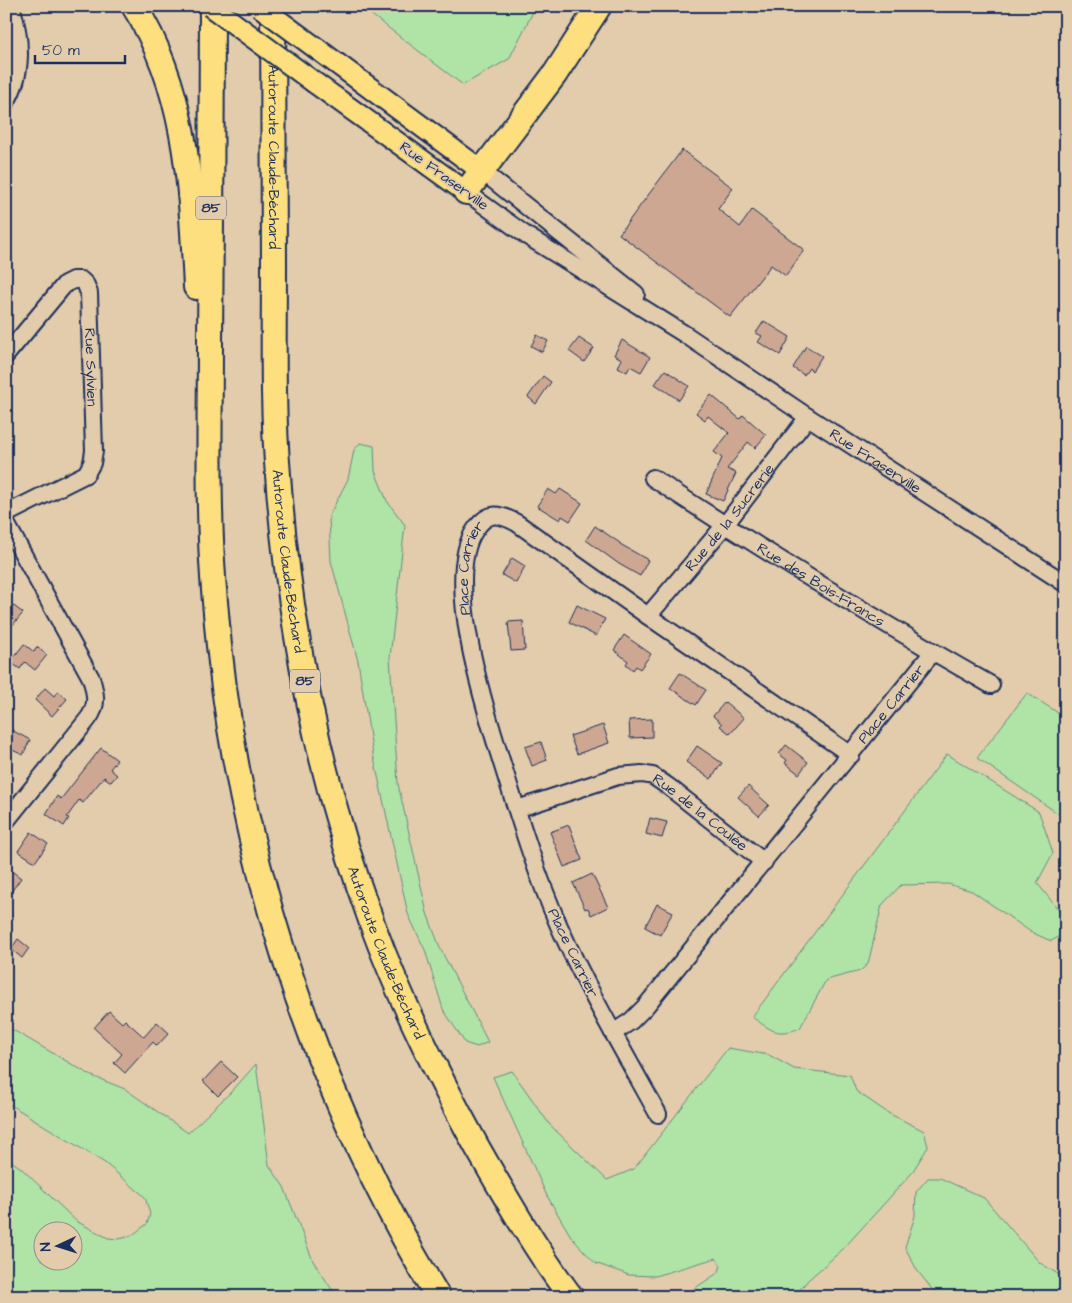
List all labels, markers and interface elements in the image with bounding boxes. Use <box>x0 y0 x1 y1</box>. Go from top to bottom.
scale bar <box>35 32 125 64</box>
text: 50 m <box>42 40 80 61</box>
street label: Autoroute Claude-Béchard <box>263 65 284 249</box>
street label: Rue Fraserville <box>395 136 493 216</box>
road number: 85 <box>196 197 226 220</box>
street label: Rue Sylvien <box>80 328 103 407</box>
street label: Rue Fraserville <box>826 423 926 498</box>
street label: Rue de la Sucrerie <box>680 459 779 576</box>
street label: Autoroute Claude-Béchard <box>267 469 310 655</box>
street label: Place Carrier <box>453 516 489 616</box>
street label: Rue des Bois-Francs <box>753 537 889 632</box>
street label: Place Carrier <box>852 660 930 748</box>
road number: 85 <box>290 669 320 692</box>
street label: Rue de la Coulée <box>648 768 752 856</box>
street label: Autoroute Claude-Béchard <box>343 863 430 1043</box>
street label: Place Carrier <box>542 905 604 1001</box>
north arrow <box>32 1220 82 1270</box>
text: N <box>36 1242 56 1252</box>

